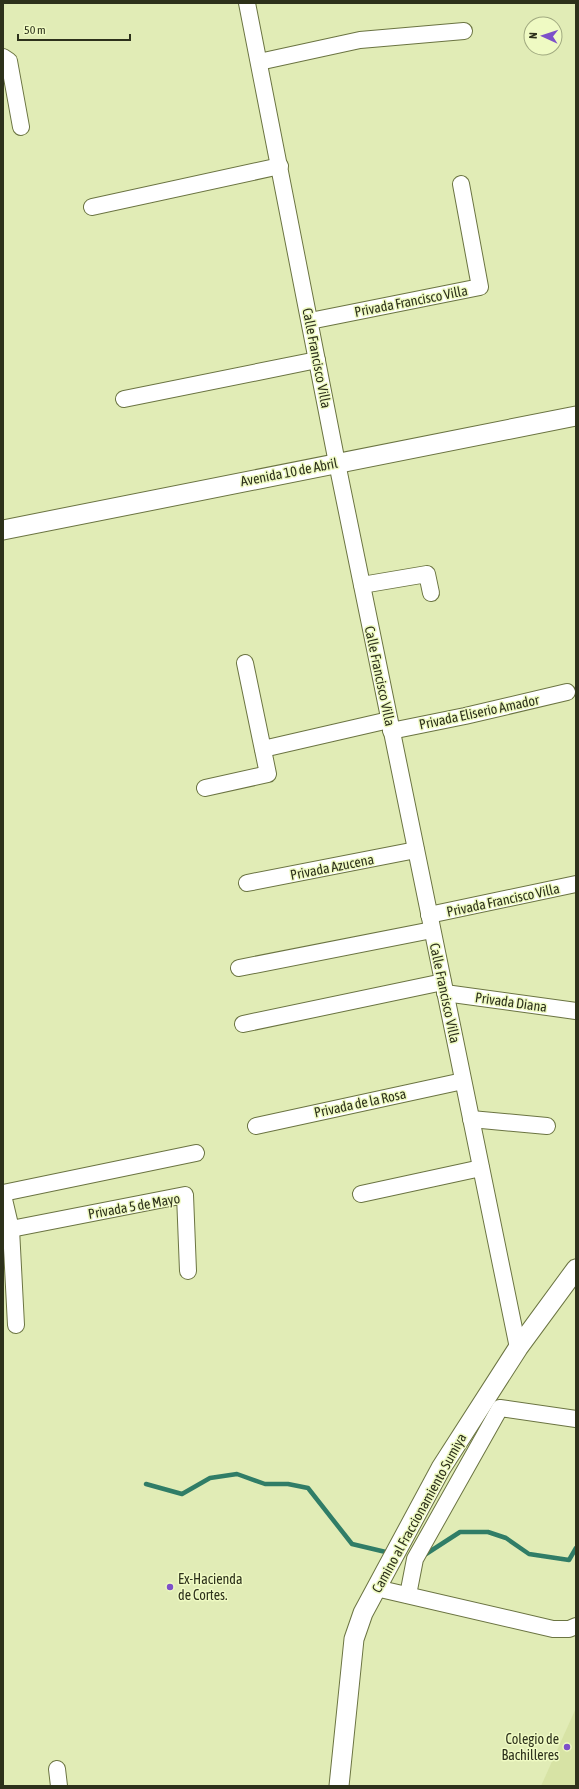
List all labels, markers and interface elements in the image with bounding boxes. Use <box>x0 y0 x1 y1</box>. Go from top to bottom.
scale bar <box>18 16 130 42</box>
north arrow <box>523 16 563 56</box>
text: 50 m <box>24 23 46 37</box>
text: N <box>527 32 539 39</box>
street label: Privada Francisco Villa <box>353 282 469 320</box>
street label: Calle Francisco Villa <box>299 306 335 410</box>
street label: Avenida 10 de Abril <box>239 455 339 489</box>
street label: Calle Francisco Villa <box>362 624 398 728</box>
street label: Privada Eliserio Amador <box>418 691 541 733</box>
street label: Privada Azucena <box>289 851 375 883</box>
street label: Privada Francisco Villa <box>445 880 561 920</box>
street label: Calle Francisco Villa <box>427 941 463 1045</box>
street label: Privada Diana <box>474 989 548 1015</box>
street label: Privada de la Rosa <box>313 1085 407 1121</box>
street label: Privada 5 de Mayo <box>87 1190 181 1222</box>
street label: Camino al Fraccionamiento Sumiya <box>368 1431 470 1595</box>
place label: Ex-Hacienda de Cortes. <box>178 1571 242 1603</box>
marker: Ex-Hacienda de Cortes. <box>165 1582 175 1592</box>
place label: Colegio de Bachilleres <box>502 1731 559 1763</box>
marker: Colegio de Bachilleres <box>562 1742 572 1752</box>

